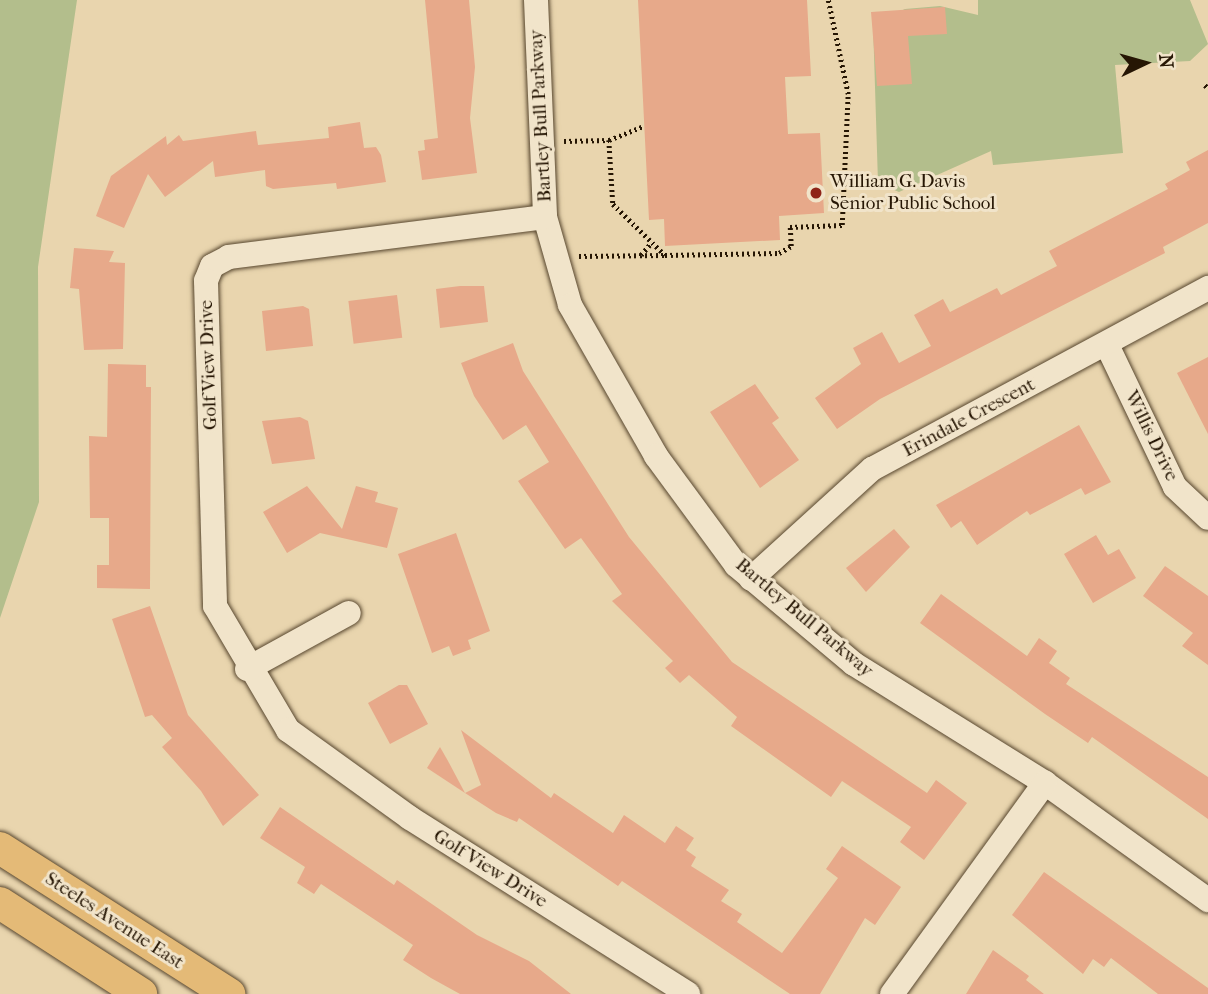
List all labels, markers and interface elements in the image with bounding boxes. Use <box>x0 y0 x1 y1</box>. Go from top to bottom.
north arrow <box>1110 28 1180 98</box>
street label: Bartley Bull Parkway <box>525 29 557 203</box>
text: N <box>1154 53 1178 69</box>
place label: William G. Davis Senior Public School <box>830 171 996 215</box>
marker: William G. Davis Senior Public School <box>808 185 824 201</box>
street label: Golf View Drive <box>195 300 223 430</box>
street label: Erindale Crescent <box>899 374 1039 462</box>
street label: Willis Drive <box>1119 387 1183 485</box>
street label: Bartley Bull Parkway <box>731 554 877 682</box>
street label: Golf View Drive <box>429 825 551 913</box>
street label: Steeles Avenue East <box>40 868 188 974</box>

